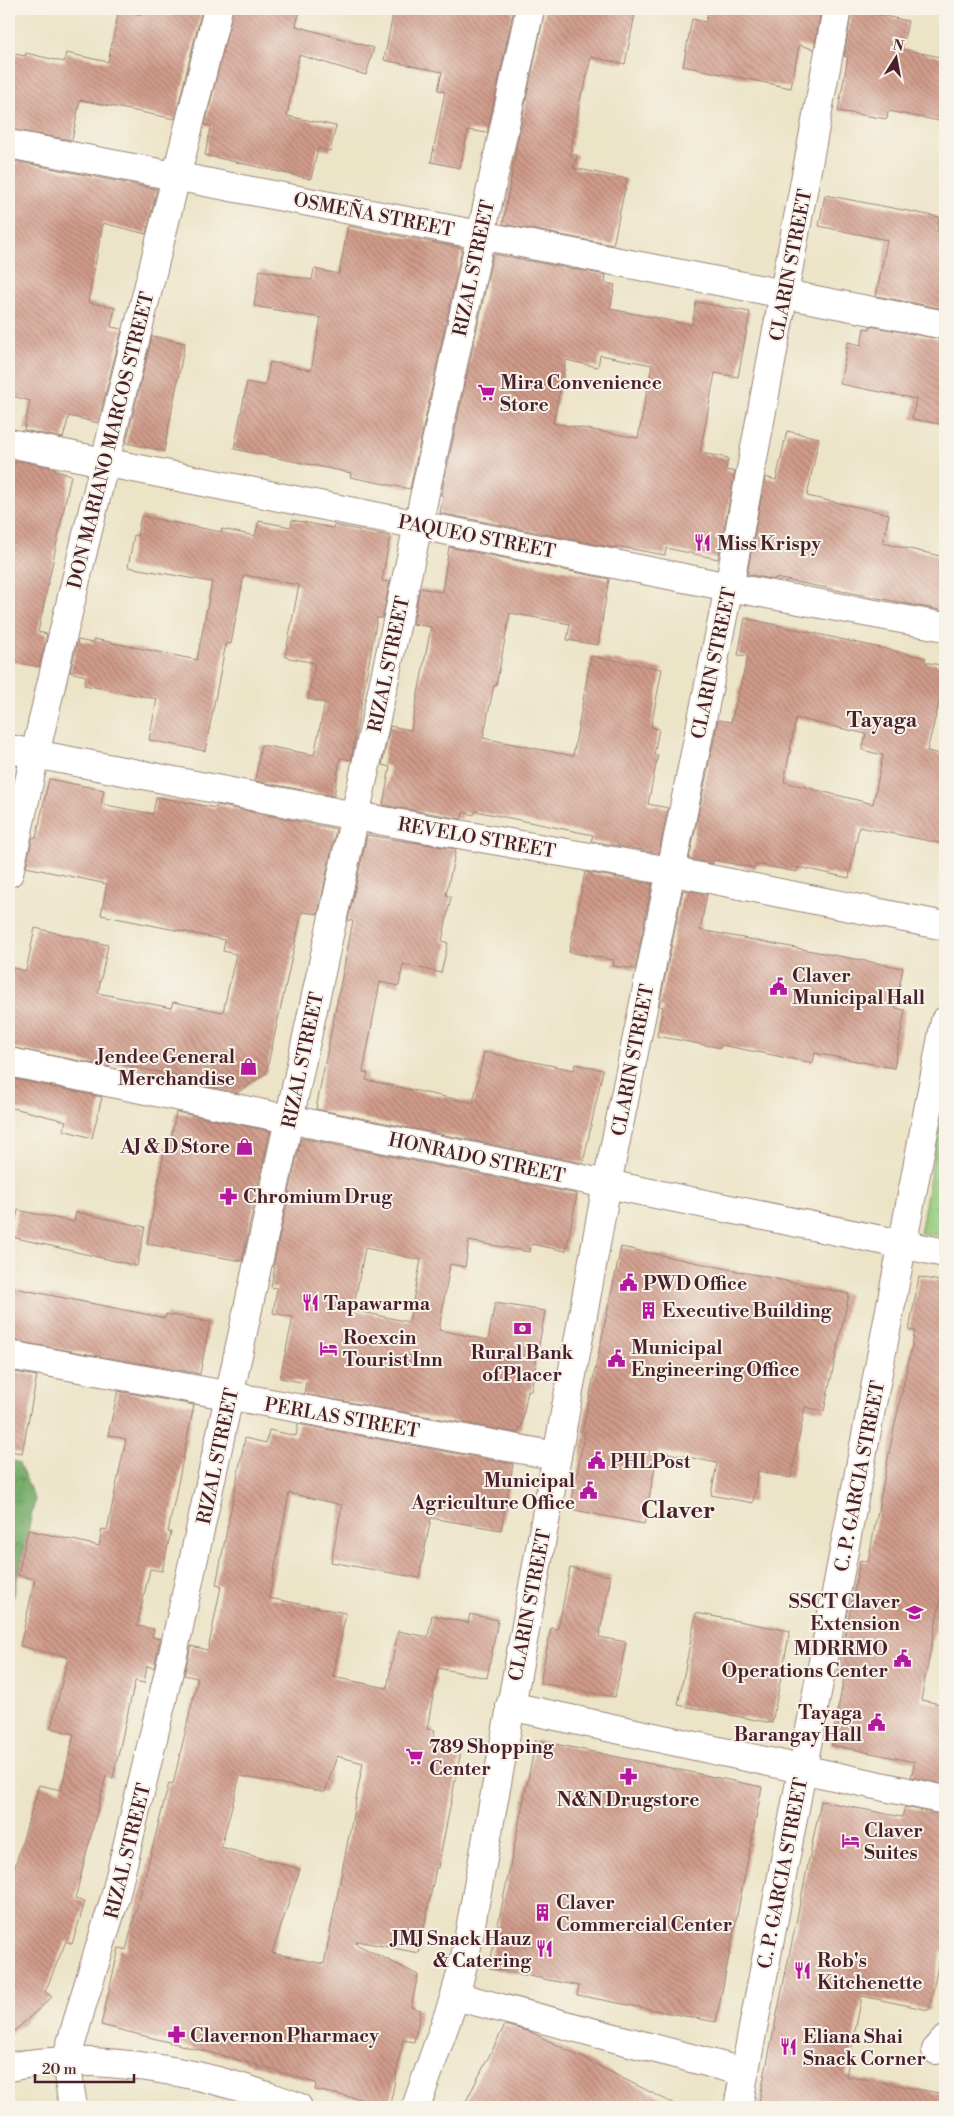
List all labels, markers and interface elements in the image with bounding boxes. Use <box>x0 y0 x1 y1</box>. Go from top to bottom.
north arrow <box>872 32 922 82</box>
text: N <box>891 36 905 56</box>
street label: OSMEÑA STREET <box>291 186 457 242</box>
street label: CLARIN STREET <box>764 187 817 343</box>
street label: RIZAL STREET <box>448 198 500 339</box>
street label: DON MARIANO MARCOS STREET <box>62 289 160 591</box>
place label: Mira Convenience Store <box>500 371 662 417</box>
supermarket icon: Mira Convenience Store <box>476 383 496 403</box>
street label: PAQUEO STREET <box>396 510 558 564</box>
place label: Miss Krispy <box>717 532 821 556</box>
restaurant icon: Miss Krispy <box>693 533 713 553</box>
street label: CLARIN STREET <box>686 585 742 741</box>
street label: RIZAL STREET <box>363 594 415 735</box>
district label: Tayaga <box>847 708 918 734</box>
street label: REVELO STREET <box>396 812 558 864</box>
place label: Claver Municipal Hall <box>792 964 925 1010</box>
public building icon: Claver Municipal Hall <box>768 976 788 996</box>
street label: CLARIN STREET <box>606 982 659 1138</box>
street label: RIZAL STREET <box>277 990 329 1131</box>
place label: Jendee General Merchandise <box>94 1045 235 1091</box>
shop icon: Jendee General Merchandise <box>239 1057 259 1077</box>
street label: HONRADO STREET <box>386 1128 567 1188</box>
place label: AJ & D Store <box>119 1135 230 1159</box>
shop icon: AJ & D Store <box>234 1136 254 1156</box>
place label: Chromium Drug <box>243 1185 393 1209</box>
pharmacy icon: Chromium Drug <box>219 1186 239 1206</box>
place label: PWD Office <box>643 1272 747 1296</box>
public building icon: PWD Office <box>619 1273 639 1293</box>
place label: Tapawarma <box>324 1292 431 1316</box>
restaurant icon: Tapawarma <box>300 1293 320 1313</box>
place label: Executive Building <box>662 1299 833 1323</box>
building icon: Executive Building <box>638 1300 658 1320</box>
bank icon: Rural Bank of Placer <box>512 1319 532 1339</box>
place label: Roexcin Tourist Inn <box>343 1326 443 1372</box>
place label: Municipal Engineering Office <box>631 1336 799 1382</box>
hotel icon: Roexcin Tourist Inn <box>319 1338 339 1358</box>
place label: Rural Bank of Placer <box>471 1341 574 1387</box>
public building icon: Municipal Engineering Office <box>607 1348 627 1368</box>
street label: C. P. GARCIA STREET <box>830 1379 890 1574</box>
street label: RIZAL STREET <box>192 1386 244 1527</box>
street label: PERLAS STREET <box>262 1393 421 1443</box>
place label: PHLPost <box>610 1450 691 1474</box>
public building icon: PHLPost <box>586 1451 606 1471</box>
place label: Municipal Agriculture Office <box>410 1469 575 1515</box>
public building icon: Municipal Agriculture Office <box>579 1481 599 1501</box>
district label: Claver <box>641 1496 715 1526</box>
street label: CLARIN STREET <box>503 1527 556 1683</box>
place label: SSCT Claver Extension <box>789 1590 900 1636</box>
school or university icon: SSCT Claver Extension <box>904 1602 924 1622</box>
place label: MDRRMO Operations Center <box>722 1637 888 1683</box>
public building icon: MDRRMO Operations Center <box>892 1649 912 1669</box>
place label: Tayaga Barangay Hall <box>734 1701 863 1747</box>
public building icon: Tayaga Barangay Hall <box>866 1713 886 1733</box>
place label: 789 Shopping Center <box>429 1735 555 1781</box>
supermarket icon: 789 Shopping Center <box>405 1747 425 1767</box>
pharmacy icon: N&N Drugstore <box>618 1766 638 1786</box>
street label: C. P. GARCIA STREET <box>753 1776 813 1971</box>
street label: RIZAL STREET <box>100 1781 156 1922</box>
place label: N&N Drugstore <box>557 1788 699 1812</box>
place label: Claver Suites <box>864 1819 923 1865</box>
hotel icon: Claver Suites <box>840 1831 860 1851</box>
place label: Claver Commercial Center <box>556 1891 733 1937</box>
building icon: Claver Commercial Center <box>532 1903 552 1923</box>
place label: JMJ Snack Hauz & Catering <box>389 1927 532 1973</box>
restaurant icon: JMJ Snack Hauz & Catering <box>535 1939 555 1959</box>
place label: Rob's Kitchenette <box>817 1949 922 1995</box>
restaurant icon: Rob's Kitchenette <box>793 1961 813 1981</box>
place label: Clavernon Pharmacy <box>190 2024 379 2048</box>
pharmacy icon: Clavernon Pharmacy <box>166 2025 186 2045</box>
place label: Eliana Shai Snack Corner <box>803 2025 926 2071</box>
restaurant icon: Eliana Shai Snack Corner <box>779 2037 799 2057</box>
scale bar <box>35 2051 134 2083</box>
text: 20 m <box>42 2060 77 2079</box>

